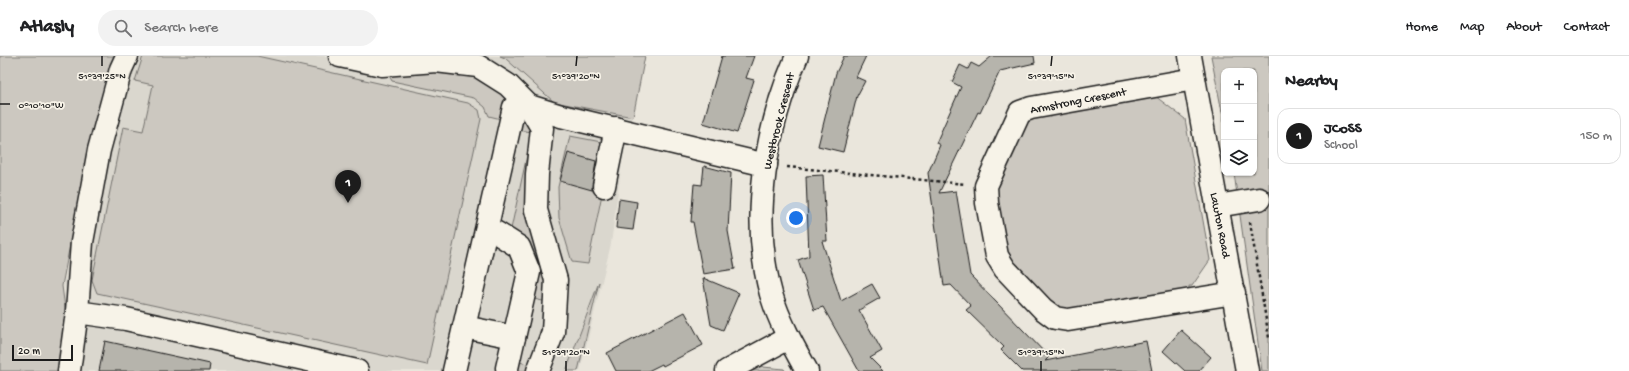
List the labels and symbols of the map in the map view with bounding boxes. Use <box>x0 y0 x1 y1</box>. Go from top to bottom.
text: 51°39'25"N <box>78 71 126 83</box>
text: 51°39'20"N <box>552 71 600 83</box>
street label: Westbrook Crescent <box>761 71 799 171</box>
text: 51°39'15"N <box>1028 71 1075 83</box>
street label: Armstrong Crescent <box>1029 86 1129 118</box>
text: 0°10'10"W <box>19 100 64 112</box>
pin: 1 <box>335 170 361 203</box>
street label: Lawton Road <box>1206 192 1232 260</box>
your location <box>786 208 806 228</box>
scale bar <box>12 343 73 362</box>
text: 51°39'20"N <box>542 347 590 359</box>
text: 51°39'15"N <box>1018 347 1065 359</box>

